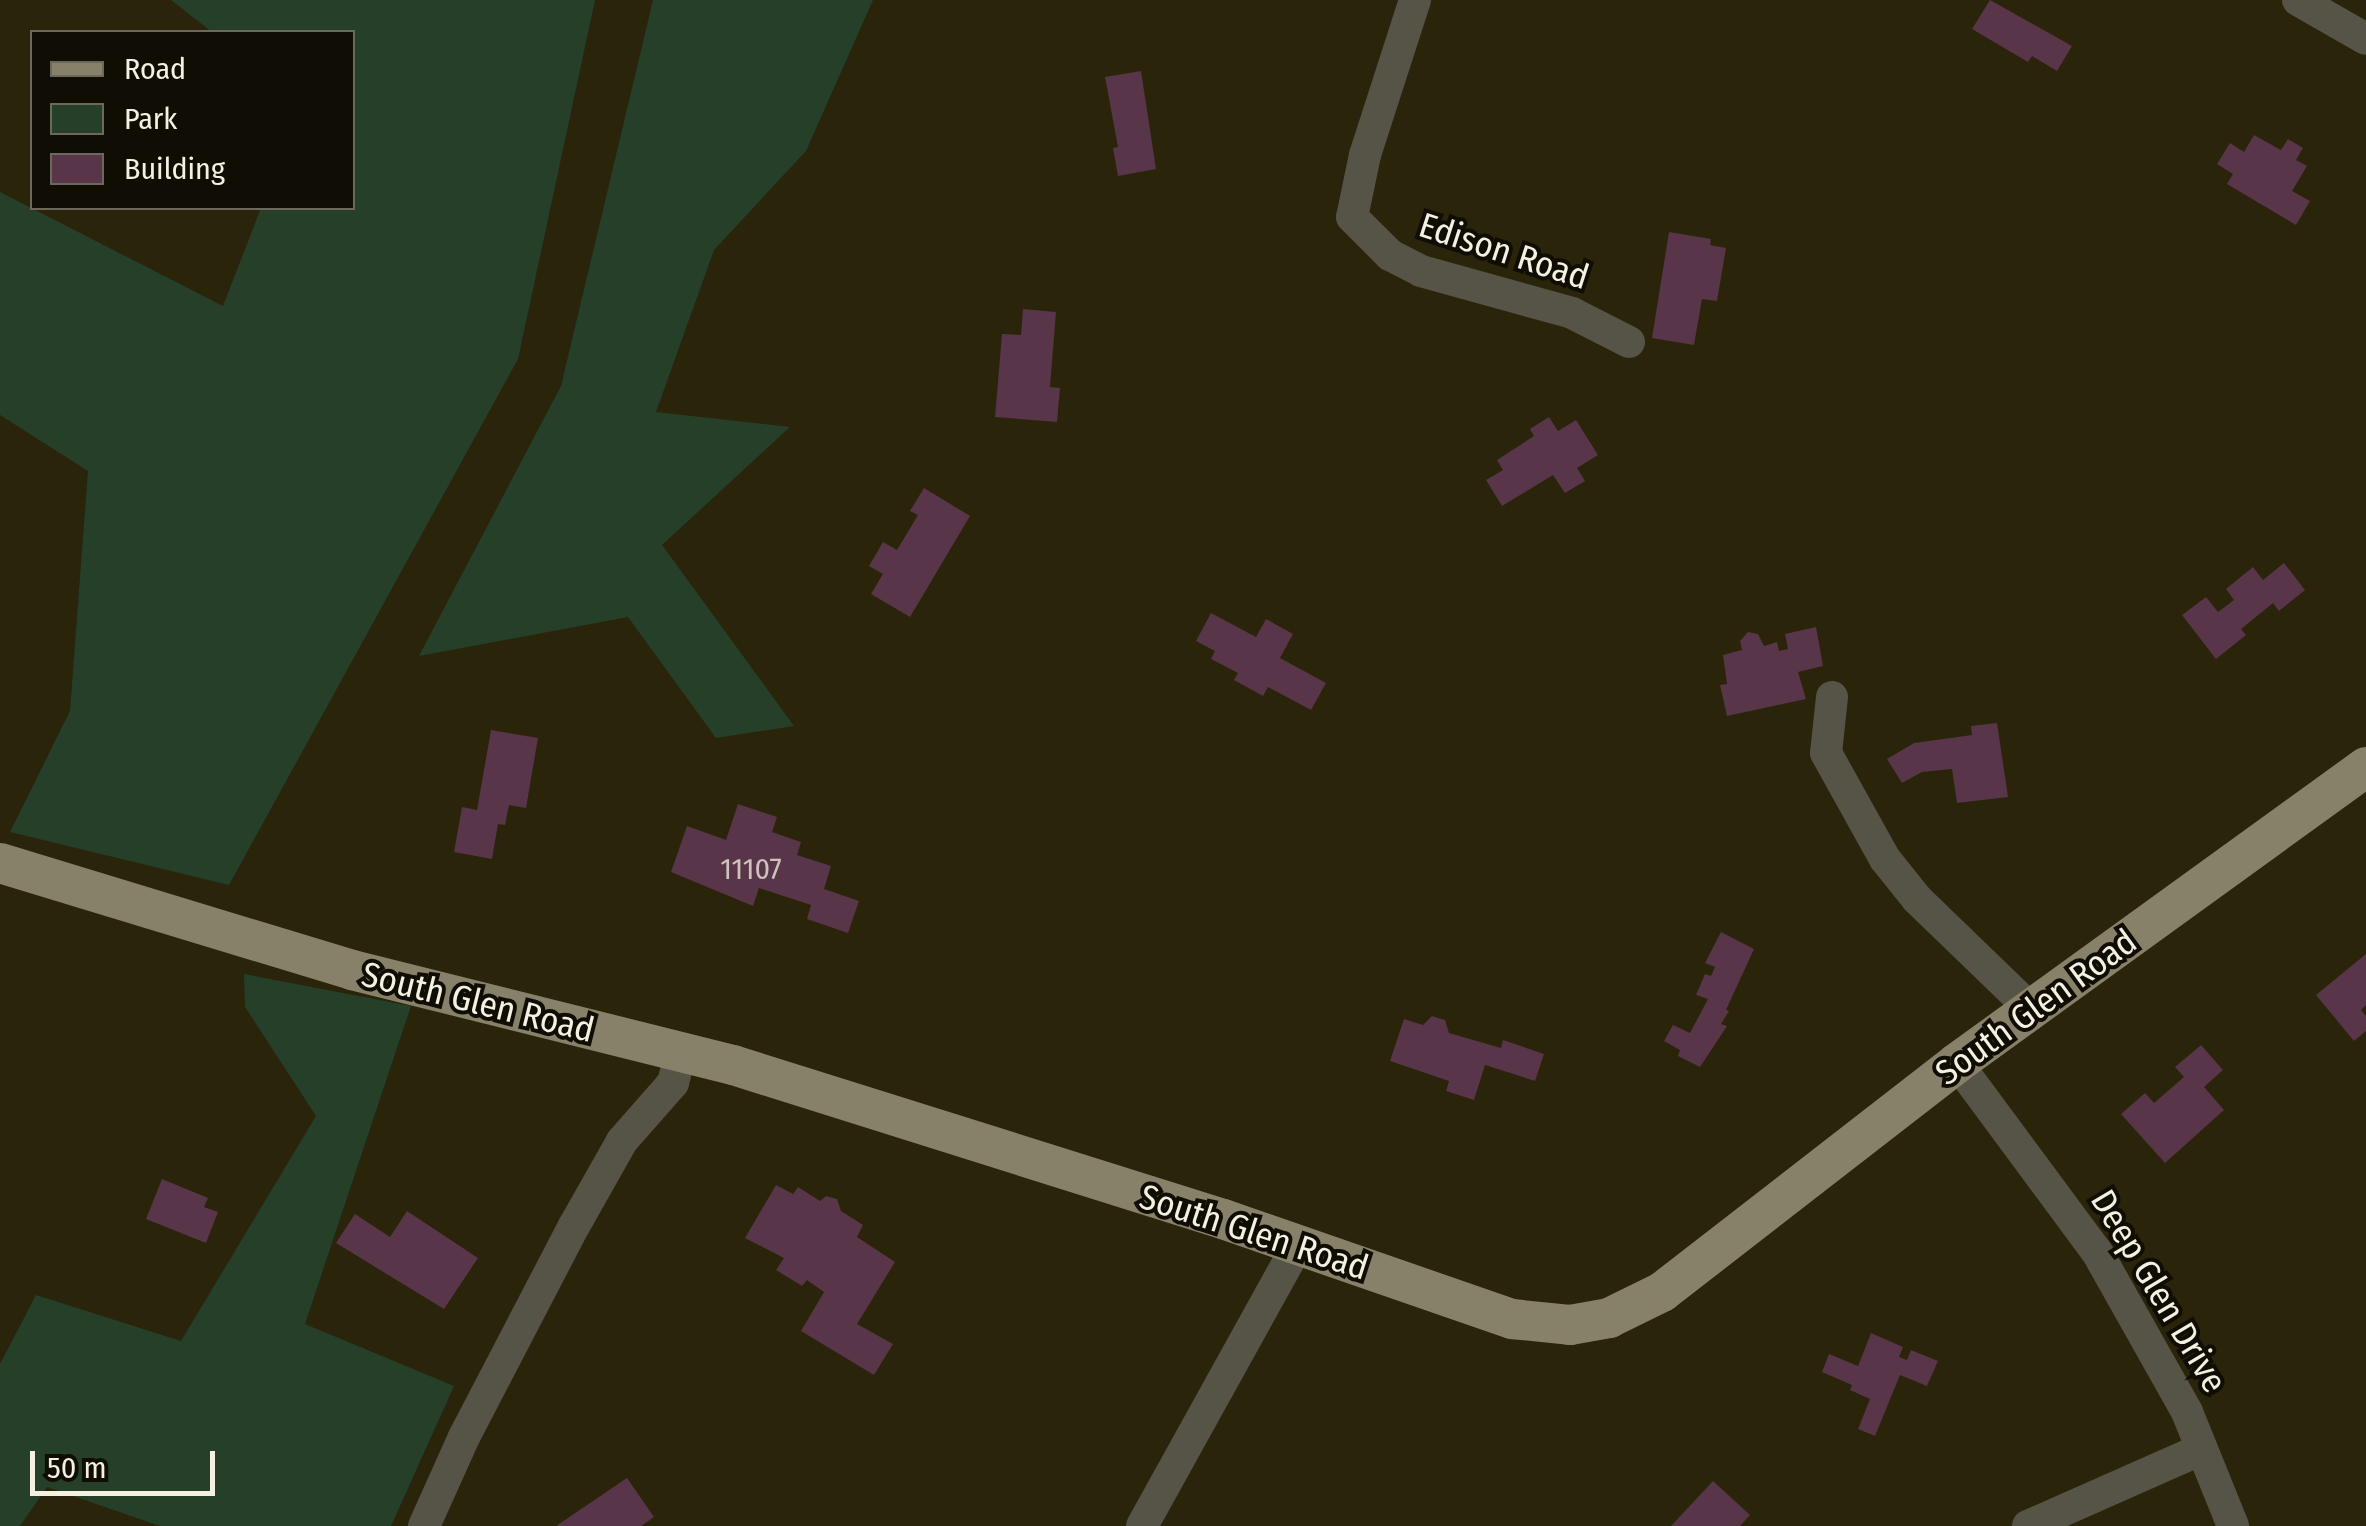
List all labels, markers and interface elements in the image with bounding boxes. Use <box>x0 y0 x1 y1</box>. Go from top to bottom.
legend <box>30 30 355 210</box>
text: Road <box>124 51 186 87</box>
text: Park <box>124 101 177 137</box>
text: Building <box>124 151 225 187</box>
street label: Edison Road <box>1414 204 1594 298</box>
house number: 11107 <box>720 851 782 887</box>
street label: South Glen Road <box>1927 920 2145 1094</box>
street label: South Glen Road <box>358 953 598 1051</box>
street label: South Glen Road <box>1134 1175 1374 1289</box>
street label: Deep Glen Drive <box>2082 1182 2236 1400</box>
scale bar <box>35 1431 220 1493</box>
text: 50 m <box>47 1450 107 1486</box>

